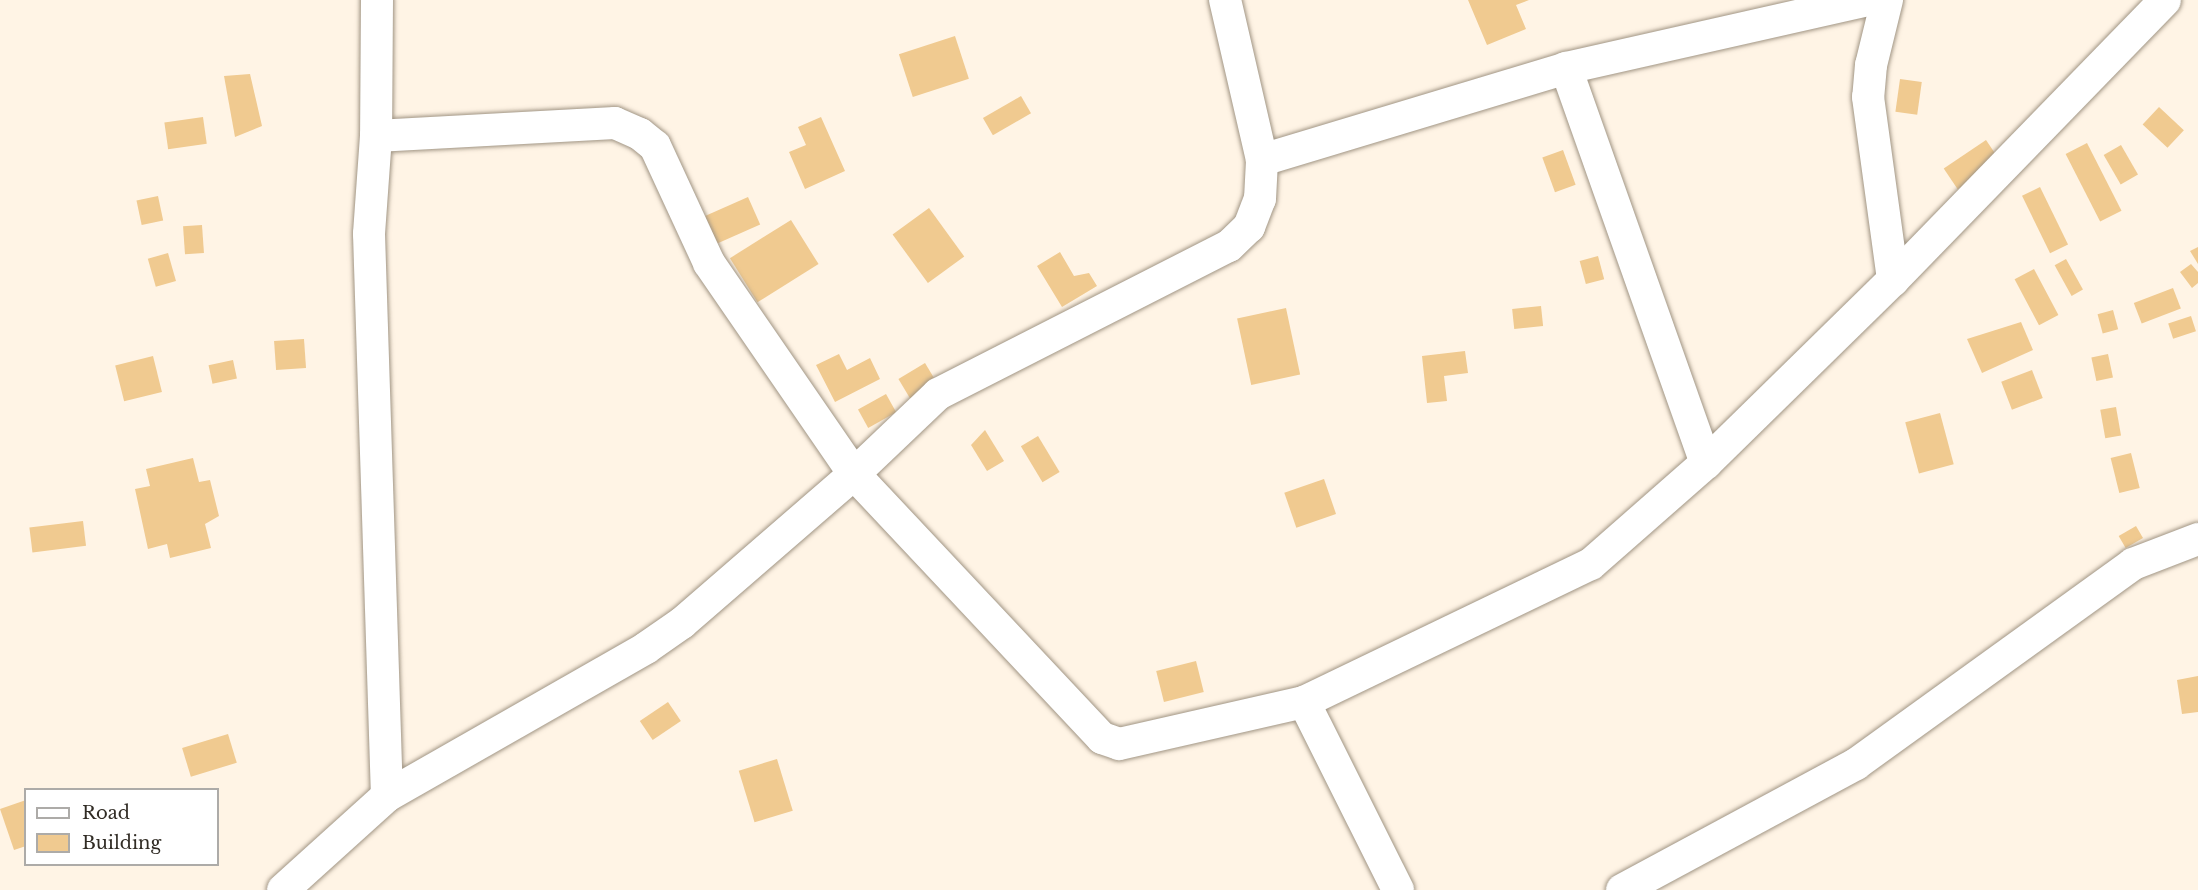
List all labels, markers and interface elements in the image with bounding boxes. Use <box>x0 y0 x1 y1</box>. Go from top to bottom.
legend <box>24 788 219 866</box>
text: Road <box>82 802 130 824</box>
text: Building <box>82 832 161 854</box>

